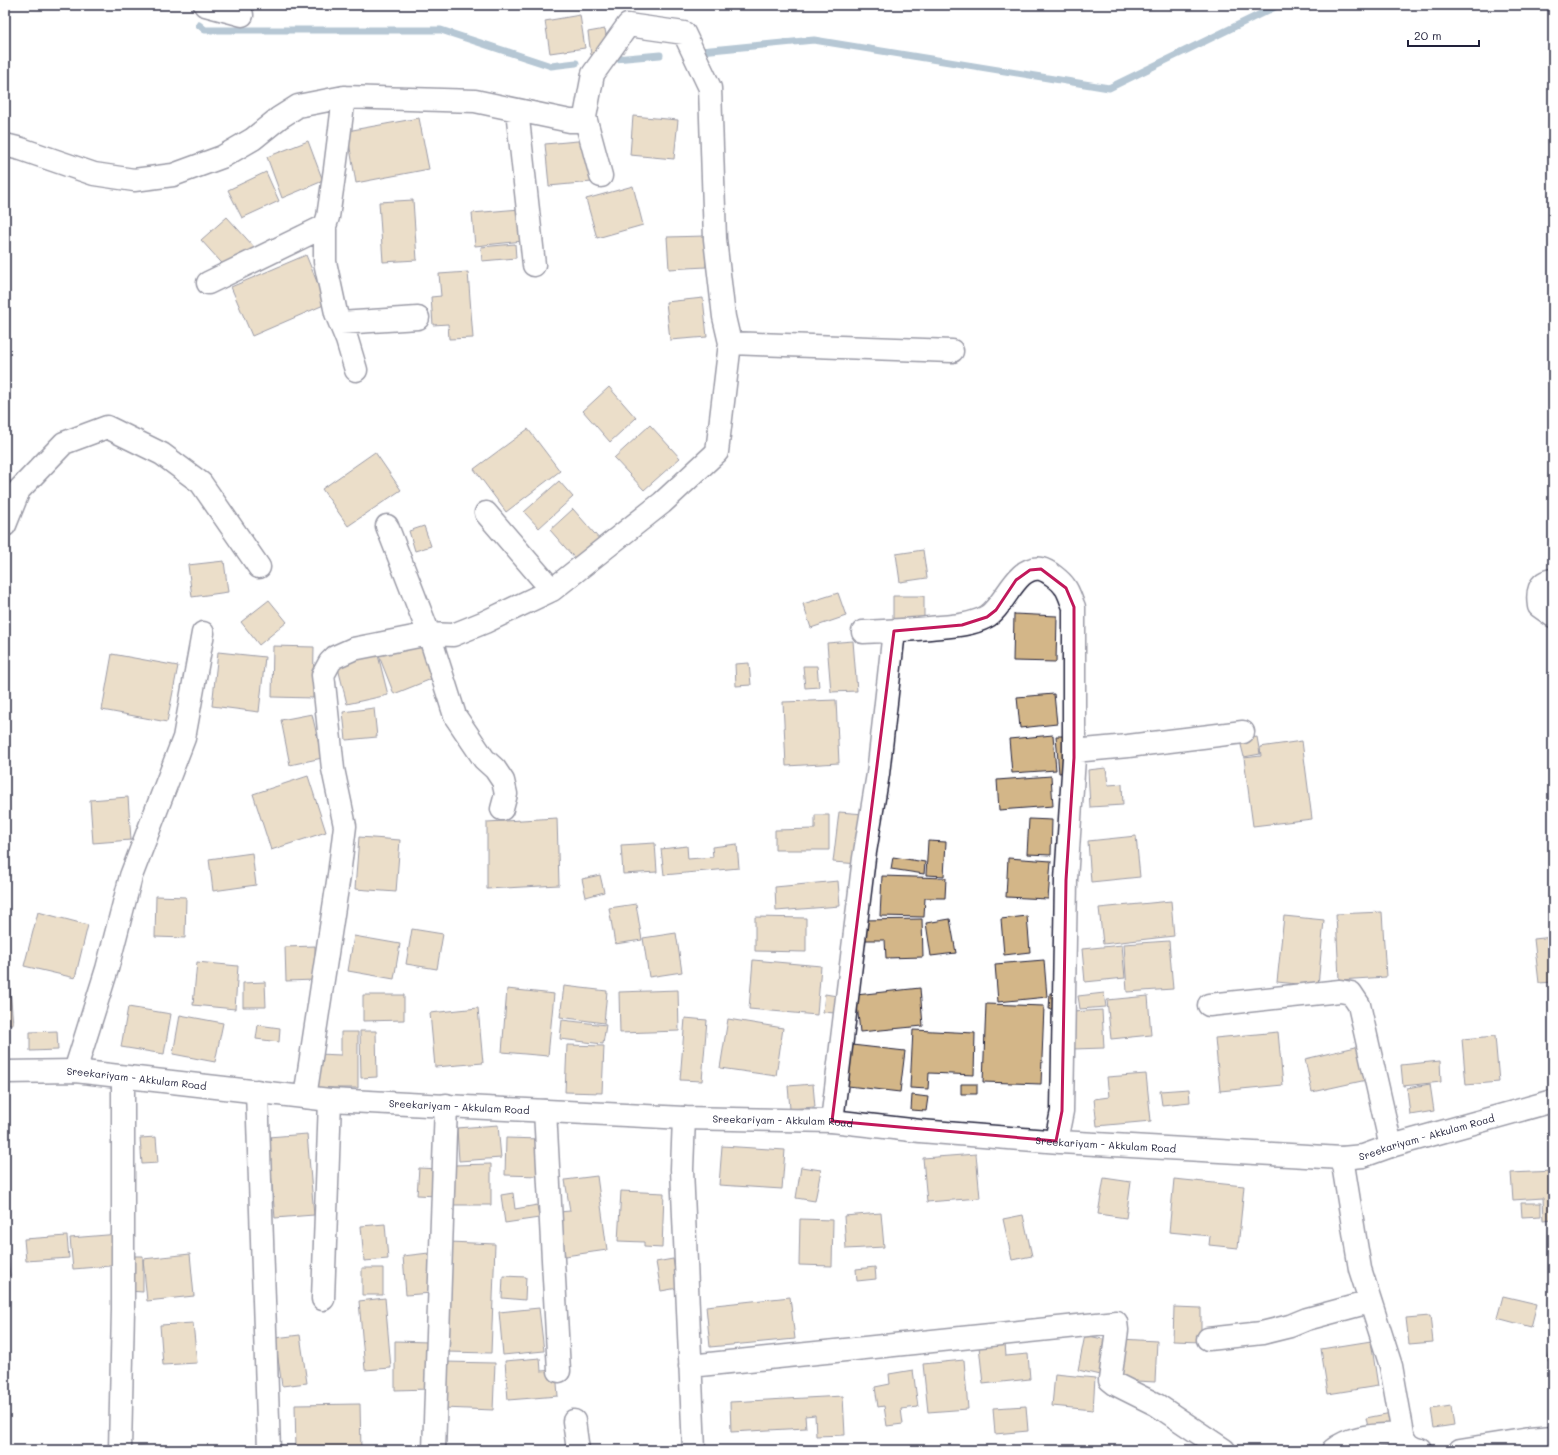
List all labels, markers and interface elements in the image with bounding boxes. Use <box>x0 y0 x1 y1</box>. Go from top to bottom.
scale bar <box>1408 22 1479 48</box>
text: 20 m <box>1414 27 1442 43</box>
street label: Sreekariyam - Akkulam Road <box>67 1064 207 1093</box>
street label: Sreekariyam - Akkulam Road <box>389 1096 530 1117</box>
street label: Sreekariyam - Akkulam Road <box>1358 1111 1496 1163</box>
street label: Sreekariyam - Akkulam Road <box>712 1112 854 1130</box>
street label: Sreekariyam - Akkulam Road <box>1035 1133 1176 1156</box>

